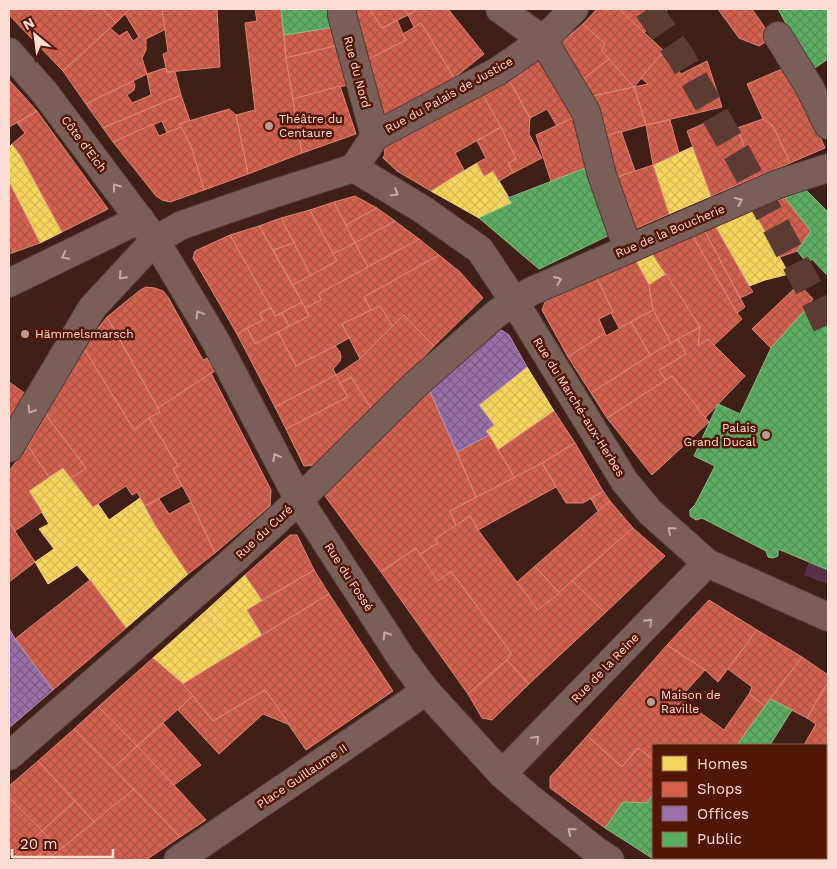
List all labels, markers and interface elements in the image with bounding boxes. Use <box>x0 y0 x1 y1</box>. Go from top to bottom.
north arrow <box>10 10 60 60</box>
text: N <box>20 14 37 33</box>
street label: Rue du Nord <box>341 35 373 109</box>
street label: Rue du Palais de Justice <box>383 54 515 136</box>
place label: Théâtre du Centaure <box>279 112 343 140</box>
street label: Côte d'Eich <box>58 113 110 175</box>
marker: Théâtre du Centaure <box>263 120 275 132</box>
one-way arrow <box>113 183 122 193</box>
one-way arrow <box>390 187 399 197</box>
one-way arrow <box>734 196 743 207</box>
street label: Rue de la Boucherie <box>613 202 727 260</box>
one-way arrow <box>61 250 70 260</box>
one-way arrow <box>119 270 128 279</box>
one-way arrow <box>553 275 562 286</box>
one-way arrow <box>196 310 206 319</box>
place label: Hämmelsmarsch <box>35 327 134 341</box>
marker: Hämmelsmarsch <box>19 328 31 340</box>
street label: Rue du Marché-aux-Herbes <box>530 335 628 479</box>
one-way arrow <box>28 404 38 413</box>
place label: Palais Grand Ducal <box>684 421 756 449</box>
marker: Palais Grand Ducal <box>760 429 772 441</box>
one-way arrow <box>272 453 282 462</box>
street label: Rue du Curé <box>233 502 295 562</box>
one-way arrow <box>667 527 676 536</box>
street label: Rue du Fossé <box>322 540 376 614</box>
one-way arrow <box>643 619 652 628</box>
street label: Rue de la Reine <box>568 630 642 706</box>
one-way arrow <box>383 632 393 641</box>
place label: Maison de Raville <box>661 688 721 716</box>
marker: Maison de Raville <box>645 696 657 708</box>
one-way arrow <box>530 736 539 745</box>
street label: Place Guillaume II <box>254 741 350 811</box>
legend <box>652 744 827 859</box>
text: Homes <box>697 755 748 773</box>
text: Shops <box>697 780 742 798</box>
text: Offices <box>697 805 749 823</box>
scale bar <box>12 826 114 858</box>
one-way arrow <box>568 828 577 836</box>
text: Public <box>697 830 742 848</box>
text: 20 m <box>20 835 58 853</box>

